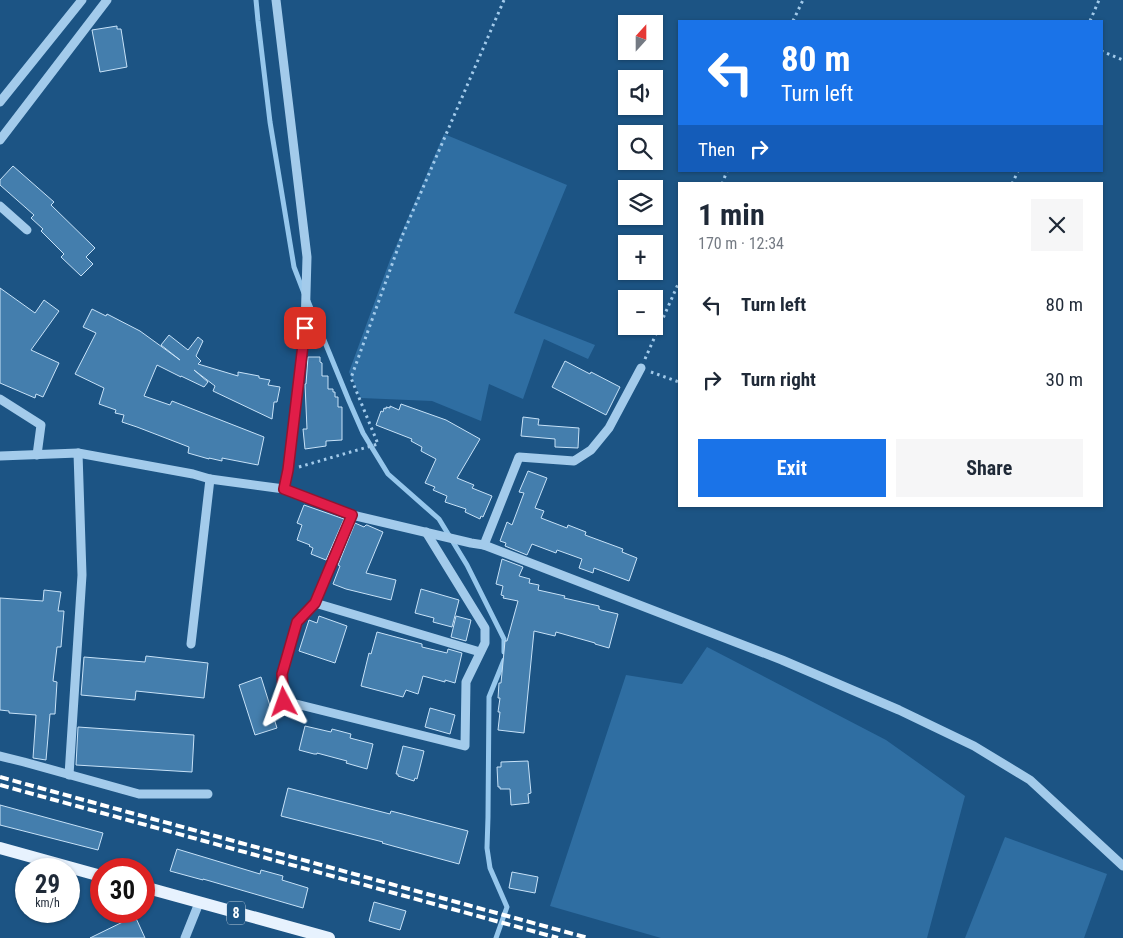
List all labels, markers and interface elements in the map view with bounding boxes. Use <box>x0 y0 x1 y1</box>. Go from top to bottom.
north arrow <box>618 15 662 60</box>
map controls <box>618 15 663 335</box>
text: 80 m <box>781 39 850 80</box>
icon: left <box>698 40 763 105</box>
button: sound <box>618 70 663 115</box>
text: Turn left <box>781 81 853 106</box>
button: search <box>618 125 663 170</box>
icon: right <box>745 135 773 163</box>
text: Then <box>698 138 735 161</box>
button: layers <box>618 180 663 225</box>
text: 1 min <box>698 197 765 232</box>
button: close <box>1031 199 1083 251</box>
text: 170 m · 12:34 <box>698 234 784 253</box>
button: + <box>618 235 663 280</box>
button: − <box>618 290 663 335</box>
icon: left <box>698 291 726 319</box>
text: Turn left <box>741 293 806 316</box>
text: 80 m <box>1046 293 1083 316</box>
pin <box>284 307 326 349</box>
icon: arrive <box>291 314 319 342</box>
icon: right <box>698 366 726 394</box>
text: Turn right <box>741 368 816 391</box>
text: 30 m <box>1046 368 1083 391</box>
button: Exit <box>698 439 886 497</box>
button: Share <box>896 439 1083 497</box>
position arrow <box>257 675 309 727</box>
speed limit sign: 30 <box>90 858 155 923</box>
text: 29 <box>35 870 60 899</box>
text: km/h <box>35 896 60 910</box>
road number: 8 <box>227 901 245 924</box>

